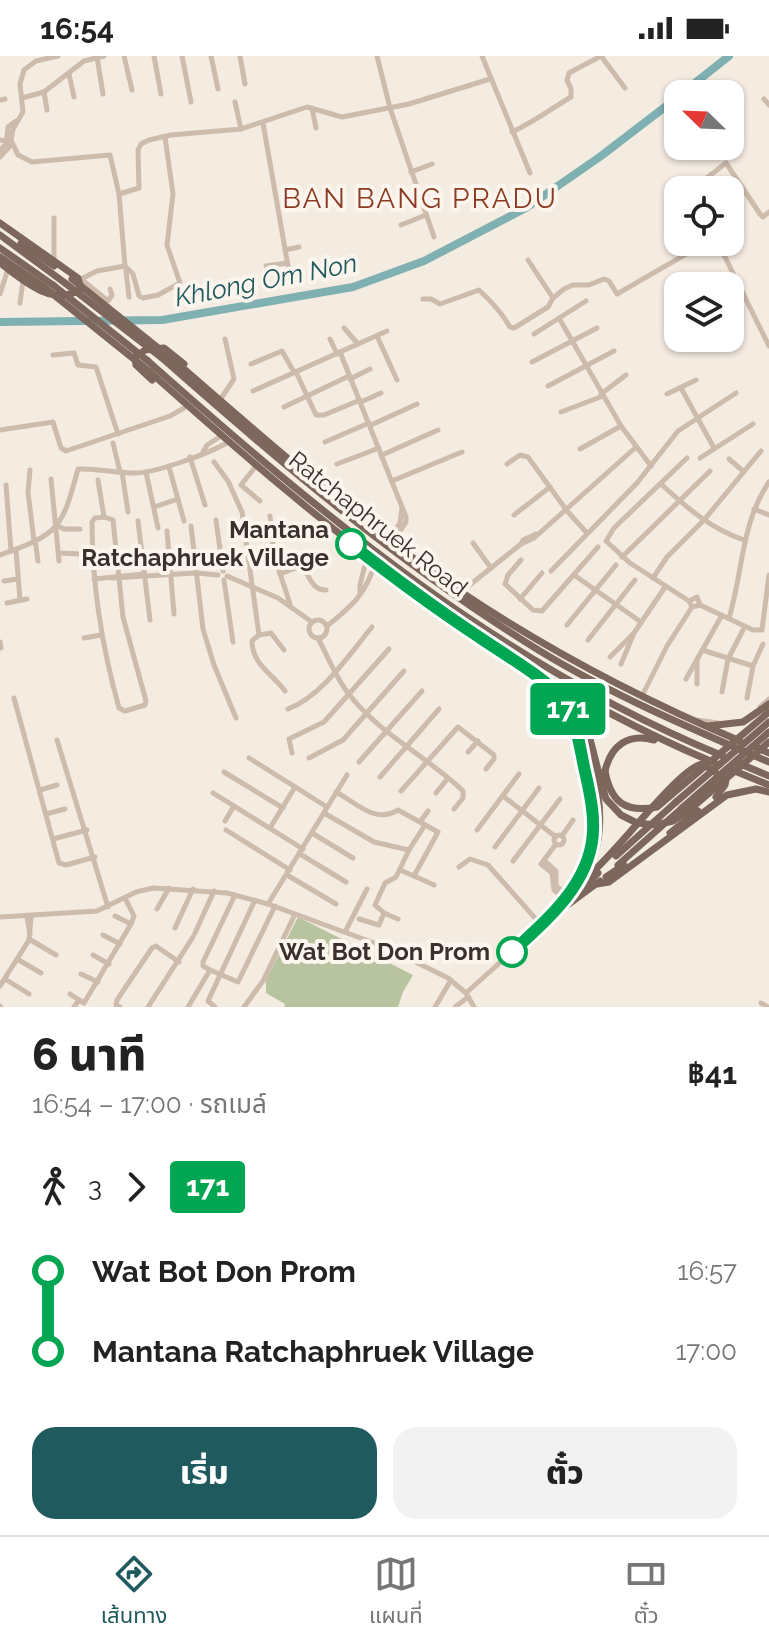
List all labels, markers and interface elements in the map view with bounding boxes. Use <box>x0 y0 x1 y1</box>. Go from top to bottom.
text: 16:54 <box>40 11 114 46</box>
north arrow <box>664 80 744 160</box>
map controls <box>664 80 744 352</box>
button: locate <box>664 176 744 256</box>
district label: BAN BANG PRADU <box>282 182 558 215</box>
water label: Khlong Om Non <box>172 248 360 312</box>
button: layers <box>664 272 744 352</box>
street label: Ratchaphruek Road <box>283 445 473 602</box>
place label: Mantana Ratchaphruek Village <box>81 515 329 572</box>
marker: Mantana Ratchaphruek Village <box>336 529 366 559</box>
line badge: 171 <box>522 683 614 735</box>
text: 171 <box>546 692 590 725</box>
place label: Wat Bot Don Prom <box>279 937 490 966</box>
marker: Wat Bot Don Prom <box>497 937 527 967</box>
text: 6 นาที <box>32 1029 146 1080</box>
text: ฿41 <box>688 1056 737 1091</box>
text: 16:54 – 17:00 · รถเมล์ <box>32 1089 267 1119</box>
icon: walk <box>32 1165 76 1209</box>
icon: forward <box>114 1165 158 1209</box>
text: 171 <box>186 1170 229 1203</box>
text: 3 <box>88 1172 102 1202</box>
text: Wat Bot Don Prom <box>92 1254 356 1289</box>
text: 16:57 <box>677 1256 737 1286</box>
text: Mantana Ratchaphruek Village <box>92 1334 534 1369</box>
text: 17:00 <box>675 1336 737 1366</box>
button: เริ่ม <box>32 1427 377 1519</box>
button: ตั๋ว <box>393 1427 737 1519</box>
tab: เส้นทาง <box>101 1552 167 1633</box>
tab: แผนที่ <box>369 1552 423 1633</box>
tab: ตั๋ว <box>624 1552 668 1633</box>

